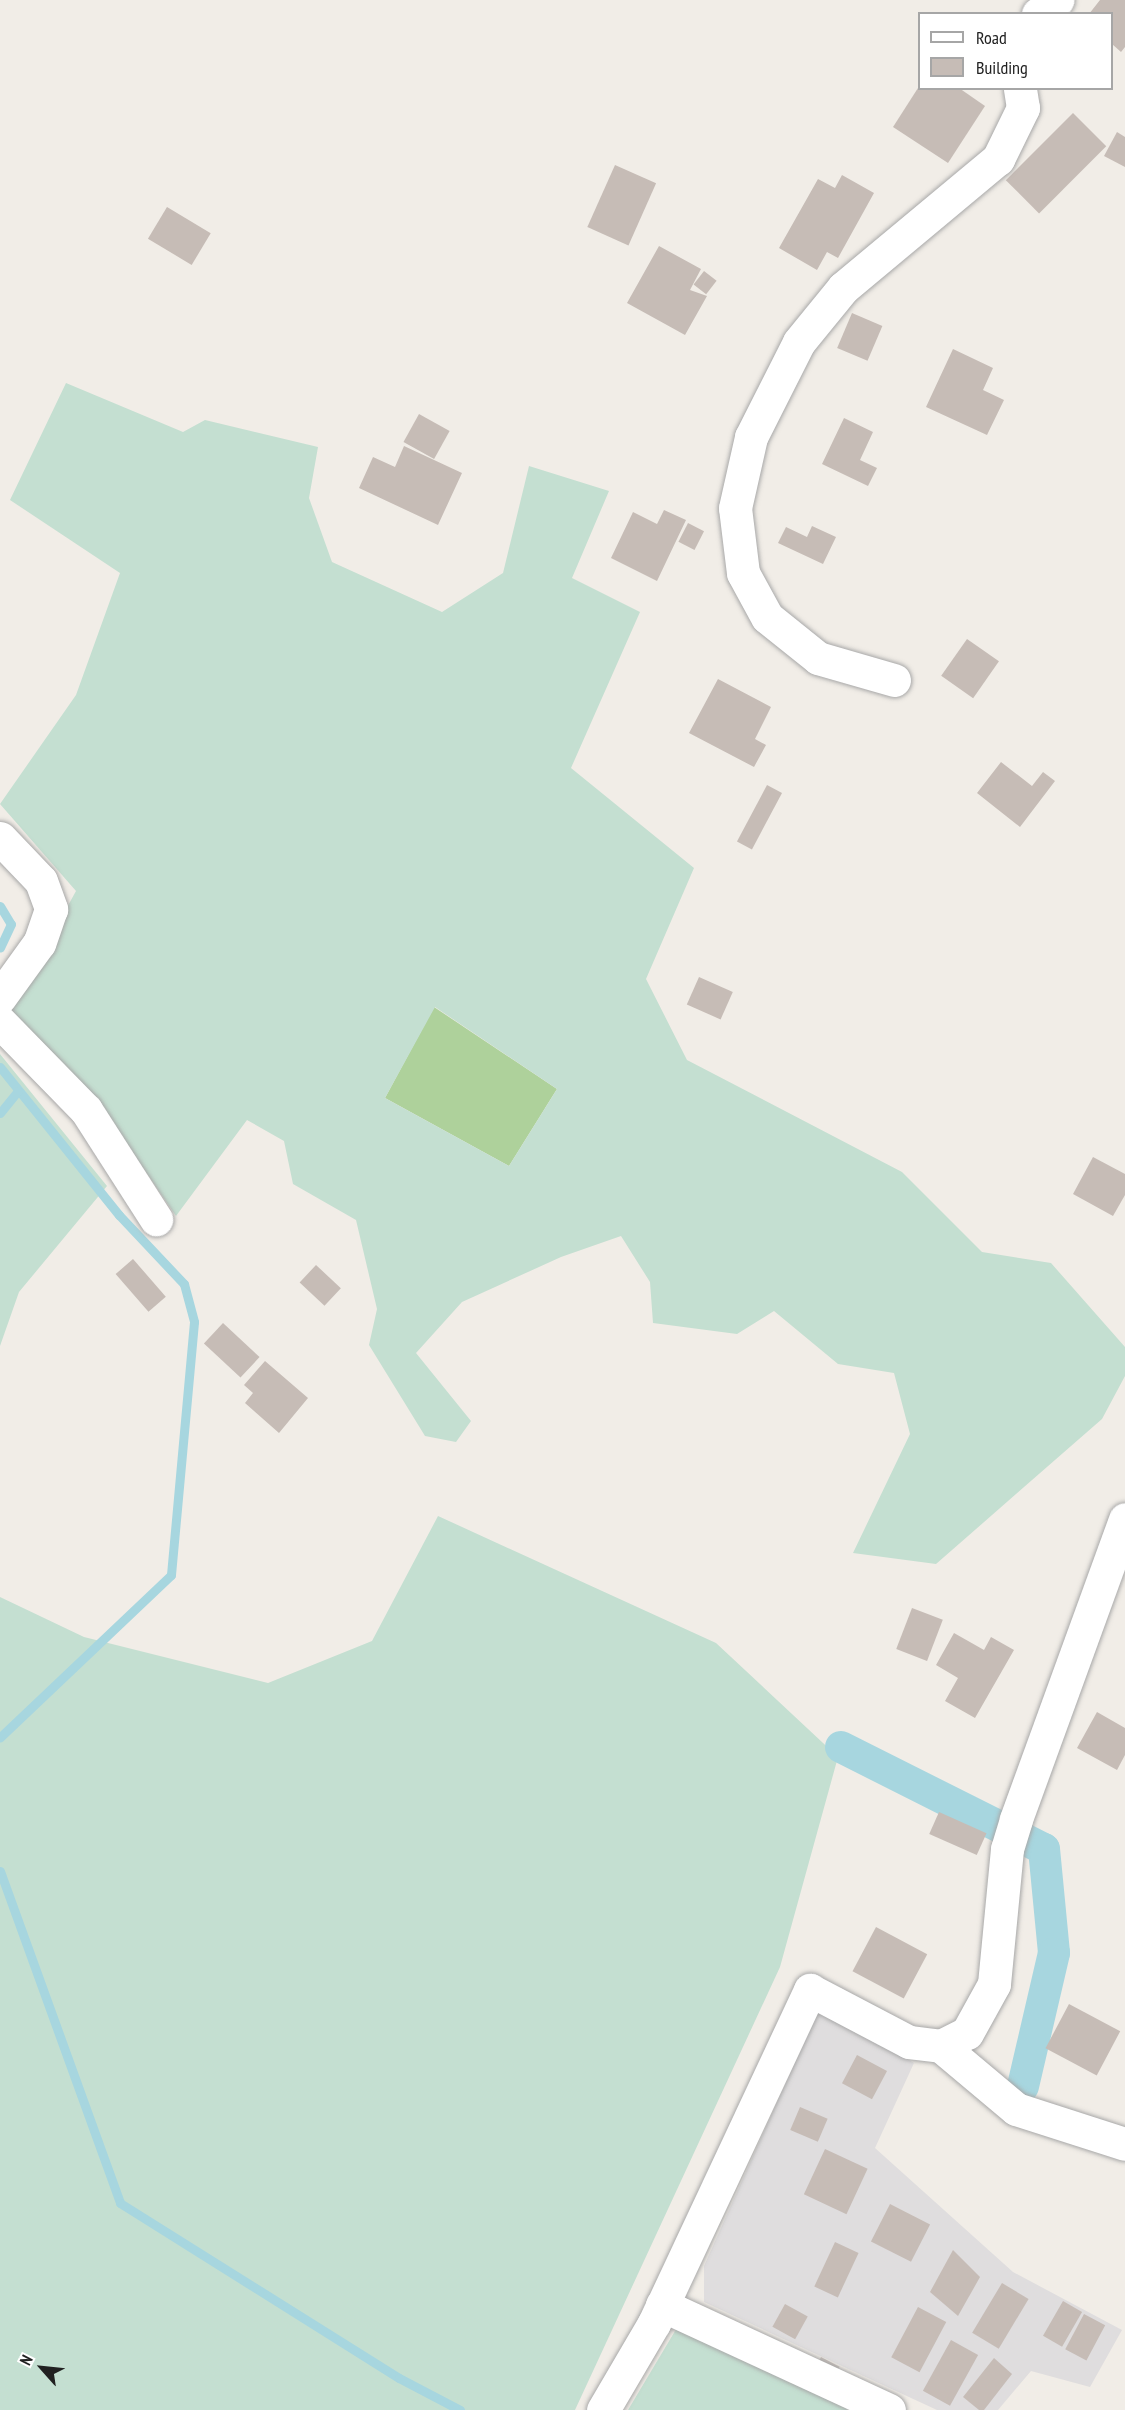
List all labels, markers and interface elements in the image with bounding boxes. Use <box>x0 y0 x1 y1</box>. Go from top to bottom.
legend <box>918 12 1113 90</box>
text: Road <box>976 26 1007 49</box>
text: Building <box>976 56 1028 79</box>
north arrow <box>12 2338 72 2398</box>
text: N <box>15 2351 37 2368</box>

